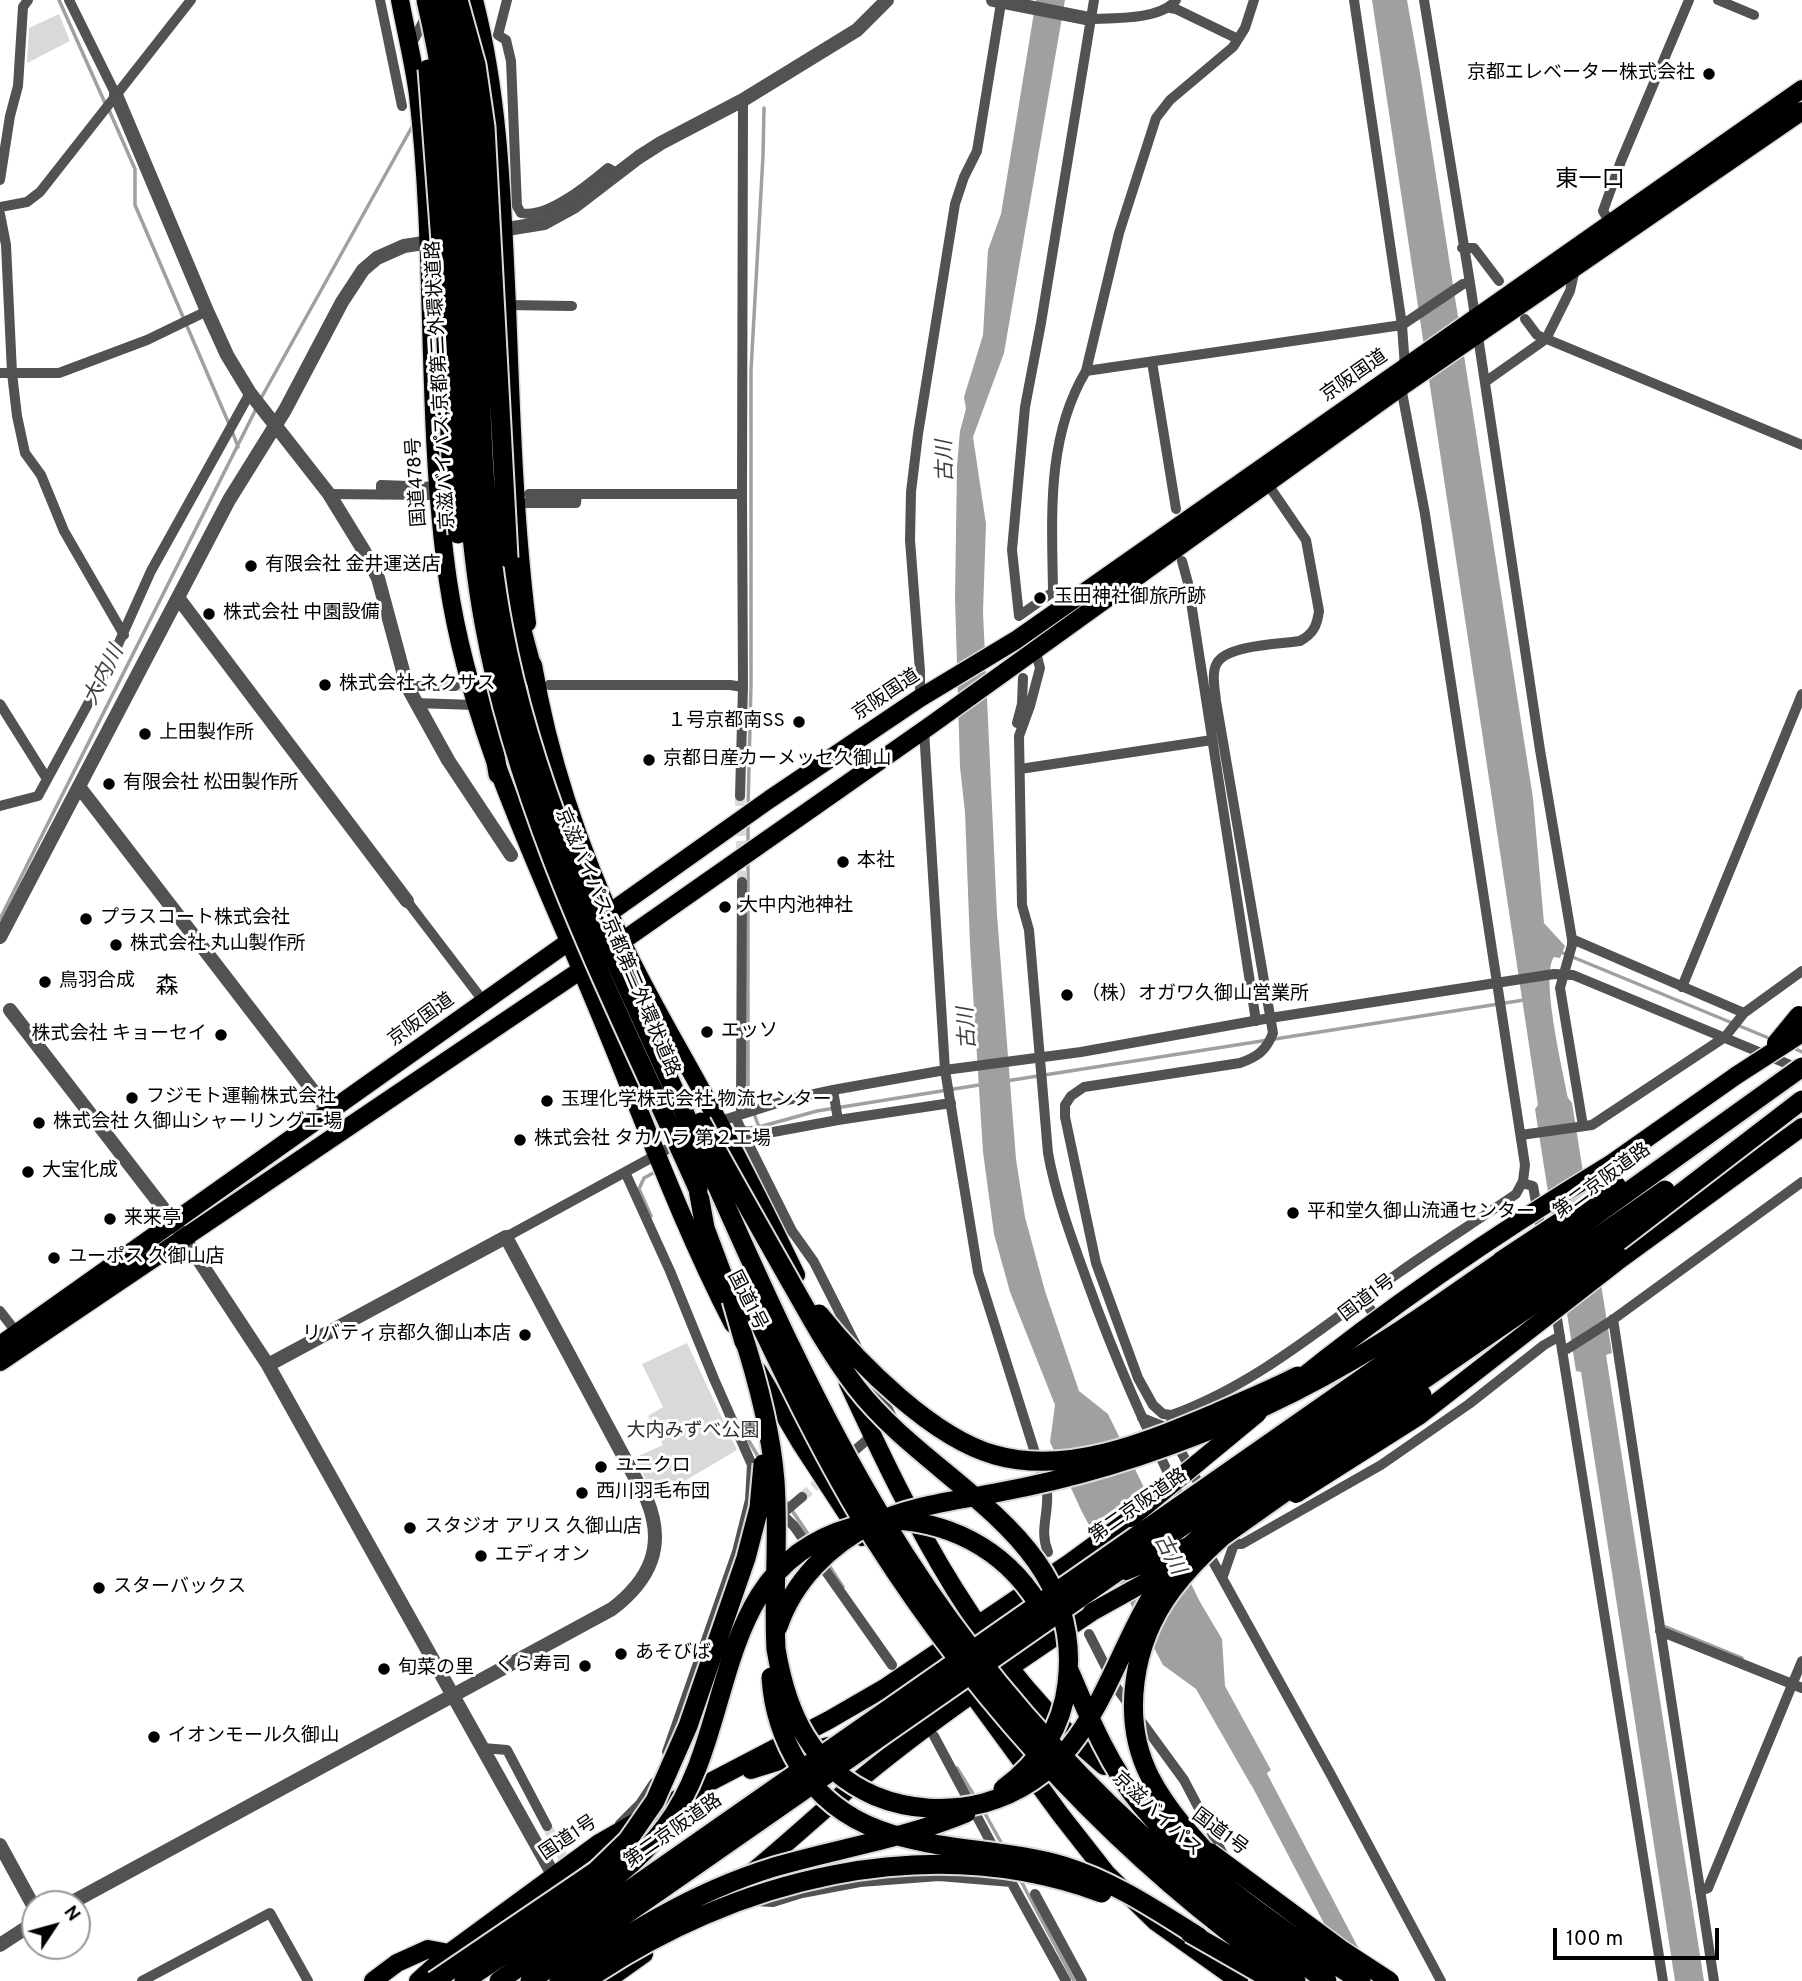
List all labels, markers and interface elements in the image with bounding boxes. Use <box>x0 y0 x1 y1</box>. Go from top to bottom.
place label: 京都エレベーター株式会社 <box>1467 63 1695 85</box>
marker: 京都エレベーター株式会社 <box>1701 66 1717 82</box>
district label: 東一口 <box>1556 167 1624 195</box>
street label: 京滋バイパス;京都第二外環状道路 <box>423 240 461 530</box>
street label: 京阪国道 <box>1317 346 1393 408</box>
street label: 国道478号 <box>404 437 432 527</box>
water label: 古川 <box>934 440 960 482</box>
place label: 有限会社 金井運送店 <box>265 555 440 577</box>
marker: 有限会社 金井運送店 <box>243 558 259 574</box>
place label: 玉田神社御旅所跡 <box>1054 587 1206 609</box>
marker: 玉田神社御旅所跡 <box>1032 590 1048 606</box>
place label: 株式会社 中園設備 <box>223 603 379 625</box>
marker: 株式会社 中園設備 <box>201 606 217 622</box>
water label: 大内川 <box>79 642 131 710</box>
street label: 京阪国道 <box>849 665 925 727</box>
place label: 株式会社 ネクサス <box>339 674 495 696</box>
marker: 株式会社 ネクサス <box>317 677 333 693</box>
place label: １号京都南SS <box>667 711 785 733</box>
marker: １号京都南SS <box>791 714 807 730</box>
place label: 上田製作所 <box>159 723 254 745</box>
marker: 上田製作所 <box>137 726 153 742</box>
place label: 京都日産カーメッセ久御山 <box>663 749 891 771</box>
marker: 京都日産カーメッセ久御山 <box>641 752 657 768</box>
place label: 有限会社 松田製作所 <box>123 773 298 795</box>
marker: 有限会社 松田製作所 <box>101 776 117 792</box>
street label: 京滋バイパス;京都第二外環状道路 <box>549 805 683 1081</box>
place label: 本社 <box>857 851 895 873</box>
marker: 本社 <box>835 854 851 870</box>
place label: 大中内池神社 <box>739 896 853 918</box>
marker: 大中内池神社 <box>717 899 733 915</box>
place label: プラスコート株式会社 <box>100 908 290 930</box>
marker: プラスコート株式会社 <box>78 911 94 927</box>
place label: 株式会社 丸山製作所 <box>130 934 305 956</box>
marker: 株式会社 丸山製作所 <box>108 937 124 953</box>
place label: 鳥羽合成 <box>59 971 135 993</box>
marker: 鳥羽合成 <box>37 974 53 990</box>
district label: 森 <box>156 974 178 1002</box>
place label: （株）オガワ久御山営業所 <box>1081 984 1309 1006</box>
marker: （株）オガワ久御山営業所 <box>1059 987 1075 1003</box>
street label: 京阪国道 <box>385 989 459 1053</box>
water label: 古川 <box>955 1006 983 1050</box>
place label: エッソ <box>721 1021 778 1043</box>
place label: 株式会社 キョーセイ <box>32 1024 207 1046</box>
marker: エッソ <box>699 1024 715 1040</box>
marker: 株式会社 キョーセイ <box>213 1027 229 1043</box>
place label: フジモト運輸株式会社 <box>146 1087 336 1109</box>
marker: フジモト運輸株式会社 <box>124 1090 140 1106</box>
place label: 玉理化学株式会社 物流センター <box>561 1090 831 1112</box>
marker: 玉理化学株式会社 物流センター <box>539 1093 555 1109</box>
place label: 株式会社 久御山シャーリング工場 <box>53 1112 342 1134</box>
marker: 株式会社 久御山シャーリング工場 <box>31 1115 47 1131</box>
place label: 株式会社 タカハラ 第２工場 <box>534 1129 771 1151</box>
marker: 株式会社 タカハラ 第２工場 <box>512 1132 528 1148</box>
street label: 第二京阪道路 <box>1550 1139 1656 1225</box>
place label: 大宝化成 <box>42 1161 118 1183</box>
marker: 大宝化成 <box>20 1164 36 1180</box>
place label: 平和堂久御山流通センター <box>1307 1202 1535 1224</box>
marker: 平和堂久御山流通センター <box>1285 1205 1301 1221</box>
place label: 来来亭 <box>124 1208 181 1230</box>
marker: 来来亭 <box>102 1211 118 1227</box>
place label: ユーポス 久御山店 <box>68 1247 224 1269</box>
marker: ユーポス 久御山店 <box>46 1250 62 1266</box>
street label: 国道1号 <box>721 1267 771 1335</box>
street label: 国道1号 <box>1336 1271 1400 1327</box>
place label: リバティ京都久御山本店 <box>302 1324 511 1346</box>
marker: リバティ京都久御山本店 <box>517 1327 533 1343</box>
park label: 大内みずべ公園 <box>627 1421 759 1443</box>
place label: ユニクロ <box>615 1456 691 1478</box>
marker: ユニクロ <box>593 1459 609 1475</box>
street label: 第二京阪道路 <box>1086 1465 1192 1549</box>
place label: 西川羽毛布団 <box>596 1482 710 1504</box>
marker: 西川羽毛布団 <box>574 1485 590 1501</box>
place label: スタジオ アリス 久御山店 <box>424 1517 642 1539</box>
marker: スタジオ アリス 久御山店 <box>402 1520 418 1536</box>
water label: 古川 <box>1147 1531 1189 1579</box>
place label: エディオン <box>495 1545 590 1567</box>
marker: エディオン <box>473 1548 489 1564</box>
place label: スターバックス <box>113 1577 246 1599</box>
marker: スターバックス <box>91 1580 107 1596</box>
place label: あそびば <box>635 1643 711 1665</box>
marker: あそびば <box>613 1646 629 1662</box>
place label: くら寿司 <box>495 1655 571 1677</box>
place label: 旬菜の里 <box>398 1658 474 1680</box>
marker: くら寿司 <box>577 1658 593 1674</box>
marker: 旬菜の里 <box>376 1661 392 1677</box>
place label: イオンモール久御山 <box>168 1726 339 1748</box>
marker: イオンモール久御山 <box>146 1729 162 1745</box>
street label: 京滋バイパス <box>1107 1768 1205 1862</box>
street label: 第二京阪道路 <box>621 1790 727 1874</box>
street label: 国道1号 <box>1187 1805 1251 1861</box>
street label: 国道1号 <box>536 1812 602 1866</box>
north arrow <box>21 1890 91 1960</box>
text: N <box>58 1901 85 1926</box>
scale bar <box>1557 1914 1723 1958</box>
text: 100 m <box>1566 1926 1623 1953</box>

